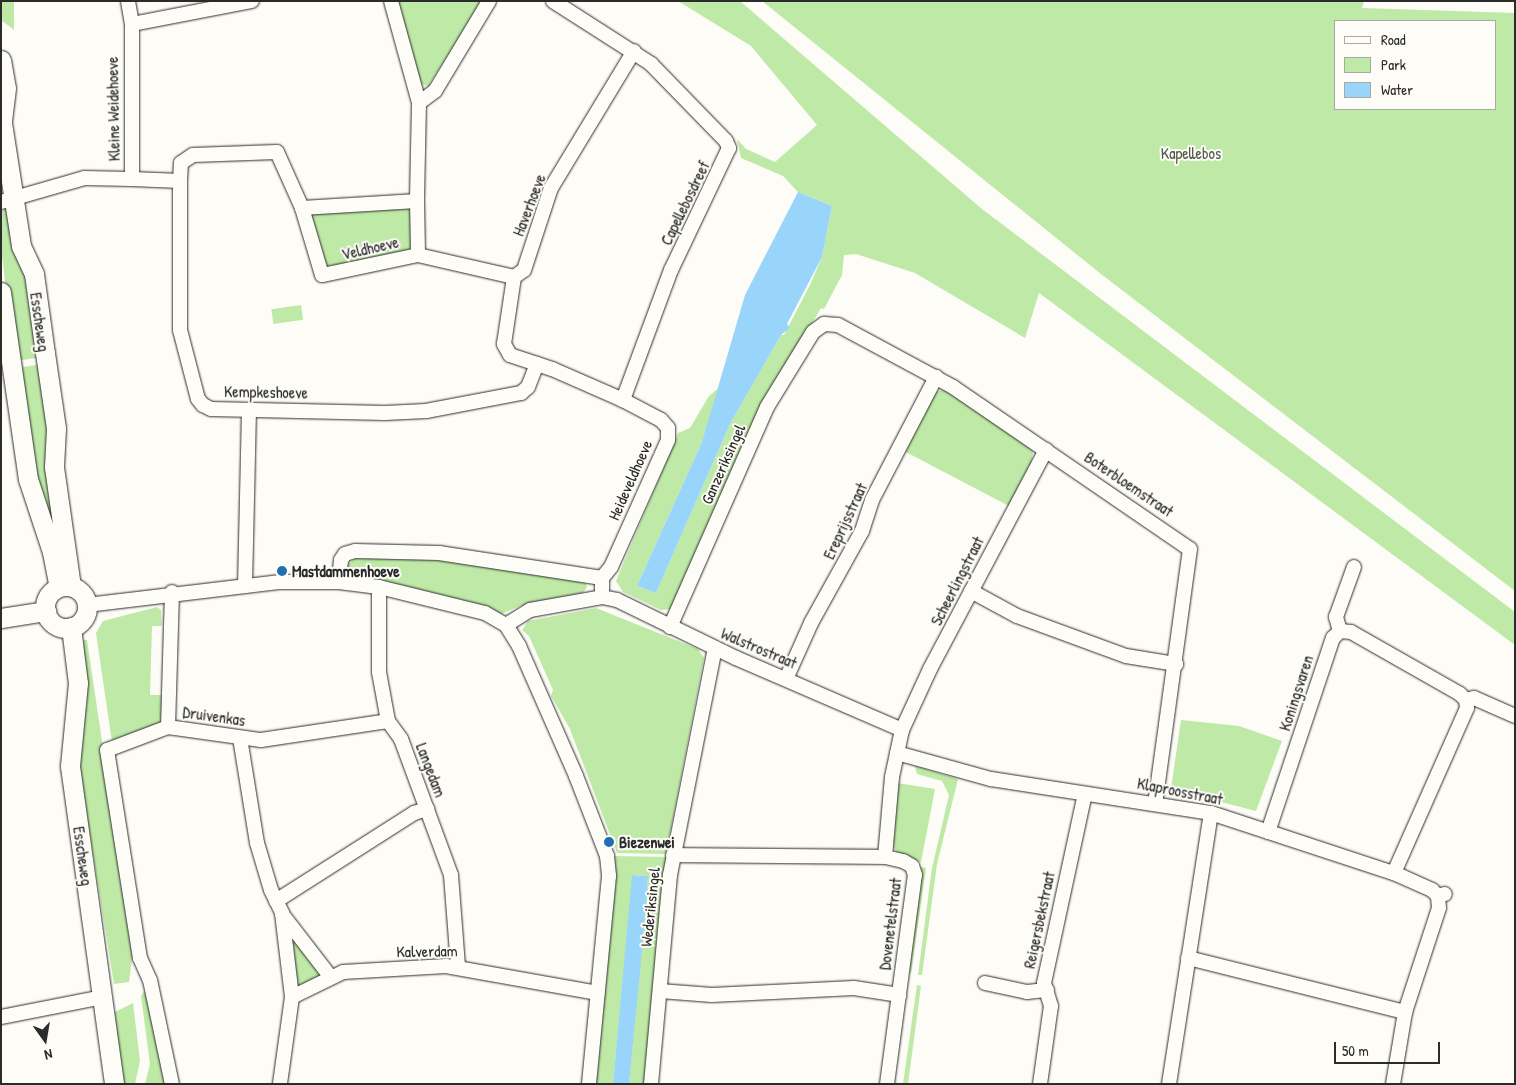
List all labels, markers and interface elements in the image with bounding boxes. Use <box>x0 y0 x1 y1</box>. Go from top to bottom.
legend <box>1334 20 1496 110</box>
text: Road <box>1381 29 1406 50</box>
text: Park <box>1381 54 1406 75</box>
street label: Kleine Weidehoeve <box>102 57 124 161</box>
text: Water <box>1381 79 1413 100</box>
park label: Kapellebos <box>1161 143 1221 163</box>
street label: Capellebosdreef <box>656 158 714 248</box>
street label: Haverhoeve <box>508 171 550 239</box>
street label: Veldhoeve <box>340 232 400 264</box>
street label: Esscheweg <box>26 291 54 353</box>
street label: Kempkeshoeve <box>224 382 308 402</box>
street label: Ganzeriksingel <box>697 421 749 507</box>
street label: Heideveldhoeve <box>604 437 656 523</box>
street label: Boterbloemstraat <box>1081 447 1177 521</box>
street label: Ereprijsstraat <box>819 480 871 562</box>
street label: Scheerlingstraat <box>926 533 988 629</box>
place label: Mastdammenhoeve <box>292 561 400 581</box>
marker: Mastdammenhoeve <box>276 565 288 577</box>
street label: Walstrostraat <box>718 623 800 673</box>
street label: Koningsvaren <box>1275 653 1317 733</box>
street label: Druivenkas <box>182 702 246 730</box>
street label: Langedam <box>412 740 450 800</box>
street label: Klaproosstraat <box>1136 773 1224 809</box>
street label: Esscheweg <box>69 825 97 887</box>
place label: Biezenwei <box>619 832 675 852</box>
marker: Biezenwei <box>603 836 615 848</box>
street label: Wederiksingel <box>636 866 664 948</box>
street label: Reigersbekstraat <box>1019 870 1059 970</box>
street label: Dovenetelstraat <box>875 877 905 971</box>
street label: Kalverdam <box>396 941 458 961</box>
north arrow <box>20 1015 70 1065</box>
scale bar <box>1336 1032 1442 1064</box>
text: 50 m <box>1342 1040 1369 1061</box>
text: N <box>43 1045 54 1065</box>

